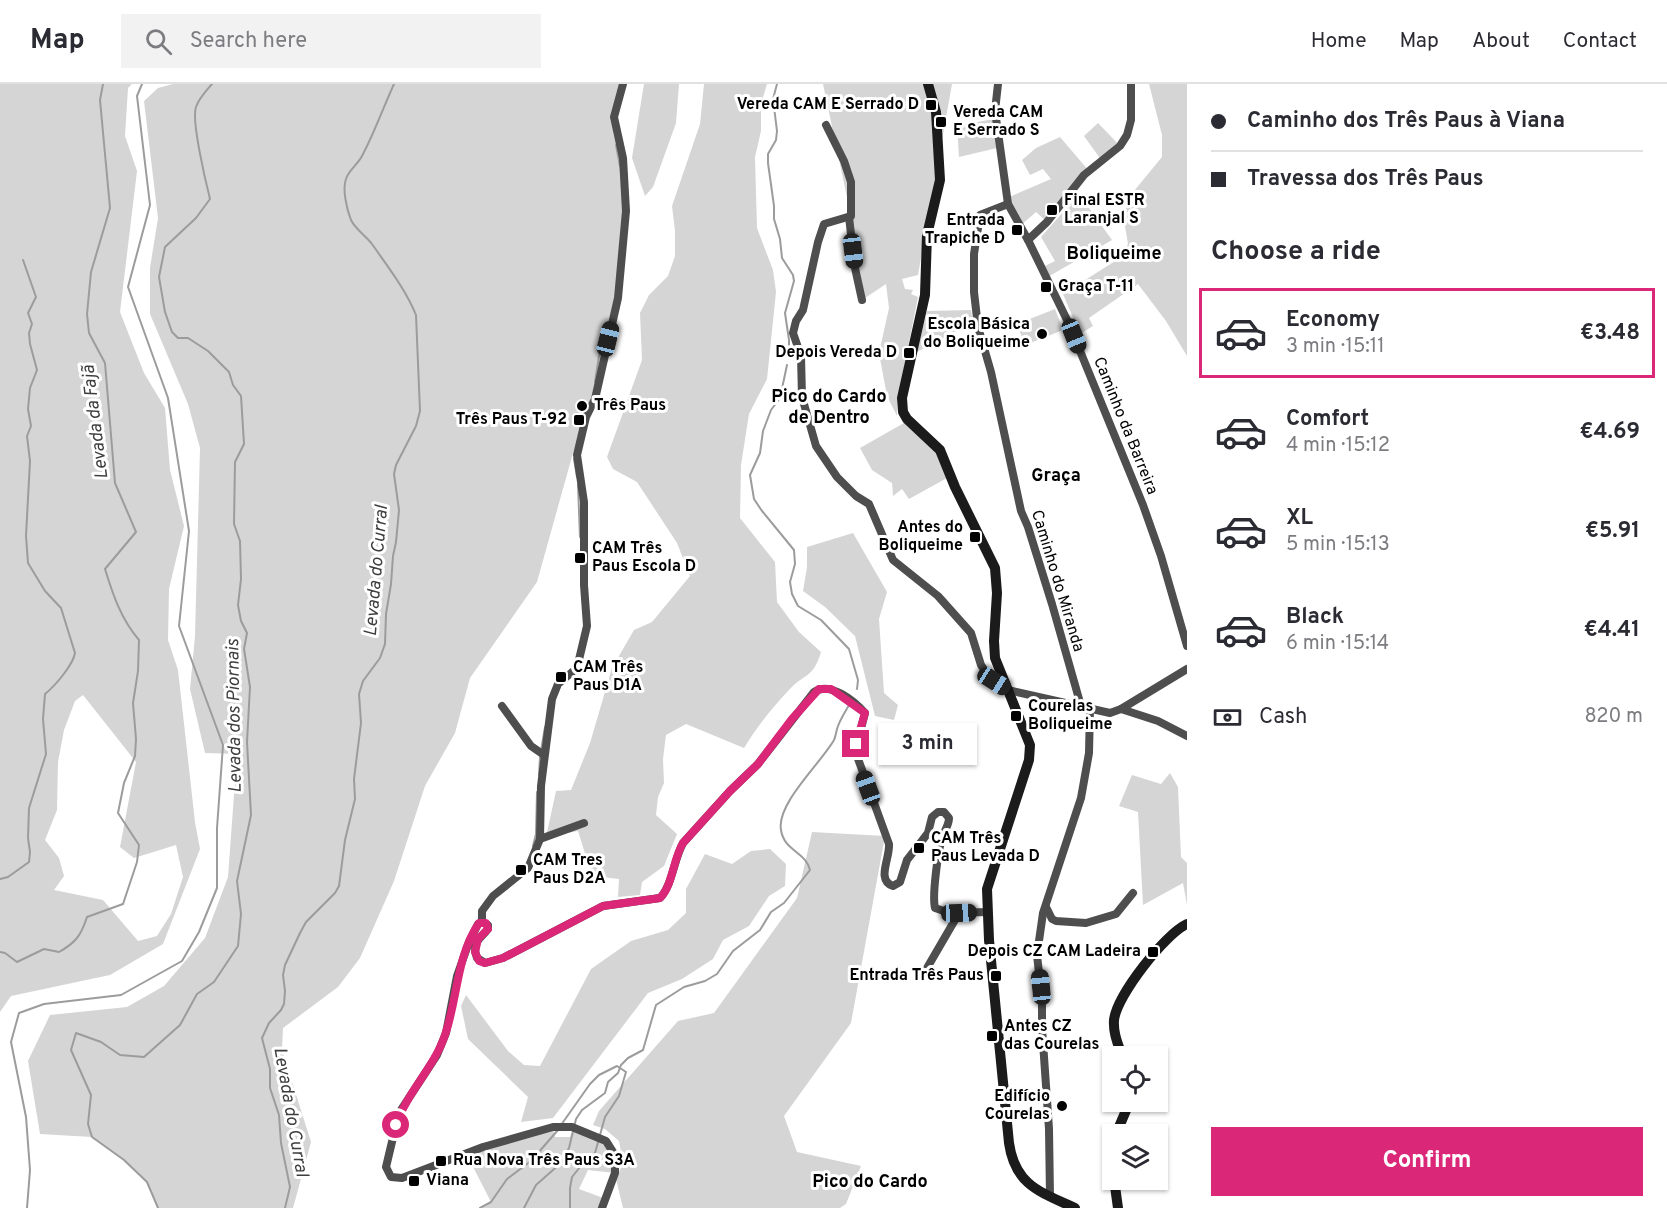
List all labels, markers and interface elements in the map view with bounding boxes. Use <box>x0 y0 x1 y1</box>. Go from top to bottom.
search box <box>121 14 541 68</box>
text: Map <box>30 23 85 59</box>
icon: search <box>142 25 175 58</box>
text: Search here <box>190 28 307 55</box>
text: Home <box>1311 28 1367 55</box>
text: Map <box>1400 28 1439 55</box>
text: About <box>1472 28 1530 55</box>
text: Contact <box>1563 28 1637 55</box>
place label: Vereda CAM E Serrado D <box>737 95 919 115</box>
marker: Vereda CAM E Serrado D <box>924 98 938 112</box>
place label: Vereda CAM E Serrado S <box>953 103 1043 141</box>
text: Caminho dos Três Paus à Viana <box>1247 108 1565 135</box>
marker: Vereda CAM E Serrado S <box>934 115 948 129</box>
text: Travessa dos Três Paus <box>1247 166 1484 193</box>
place label: Final ESTR Laranjal S <box>1064 191 1145 229</box>
marker: Final ESTR Laranjal S <box>1045 203 1059 217</box>
place label: Entrada Trapiche D <box>925 211 1005 249</box>
marker: Entrada Trapiche D <box>1010 223 1024 237</box>
car <box>842 232 864 270</box>
text: Choose a ride <box>1211 235 1381 269</box>
district label: Boliqueime <box>1067 243 1161 266</box>
place label: Graça T-11 <box>1058 277 1134 297</box>
marker: Graça T-11 <box>1039 280 1053 294</box>
icon: car <box>1214 306 1268 360</box>
text: Economy <box>1286 307 1380 334</box>
place label: Escola Básica do Boliqueime <box>923 315 1030 353</box>
car <box>1059 316 1089 356</box>
car <box>595 319 621 359</box>
text: €3.48 <box>1580 320 1640 347</box>
marker: Escola Básica do Boliqueime <box>1035 327 1049 341</box>
text: 3 min · 15:11 <box>1286 334 1385 360</box>
place label: Depois Vereda D <box>775 343 897 363</box>
marker: Depois Vereda D <box>902 346 916 360</box>
street label: Caminho da Barreira <box>1088 354 1162 498</box>
water label: Levada da Fajã <box>77 362 114 480</box>
district label: Pico do Cardo de Dentro <box>771 386 887 430</box>
place label: Três Paus <box>594 396 666 416</box>
marker: Três Paus <box>575 399 589 413</box>
icon: car <box>1214 405 1268 459</box>
text: Comfort <box>1286 406 1369 433</box>
place label: Três Paus T-92 <box>456 410 567 430</box>
marker: Três Paus T-92 <box>572 413 586 427</box>
text: €4.69 <box>1580 419 1640 446</box>
text: 4 min · 15:12 <box>1286 433 1390 459</box>
district label: Graça <box>1031 465 1081 488</box>
water label: Levada do Curral <box>360 503 394 637</box>
icon: car <box>1214 504 1268 558</box>
text: XL <box>1286 505 1313 532</box>
street label: Caminho do Miranda <box>1026 508 1088 654</box>
place label: Antes do Boliqueime <box>879 518 963 556</box>
text: €5.91 <box>1585 518 1640 545</box>
marker: Antes do Boliqueime <box>968 530 982 544</box>
text: 5 min · 15:13 <box>1286 532 1390 558</box>
place label: CAM Três Paus Escola D <box>592 539 696 577</box>
marker: CAM Três Paus Escola D <box>573 551 587 565</box>
icon: car <box>1214 603 1268 657</box>
text: Black <box>1286 604 1344 631</box>
text: €4.41 <box>1584 617 1640 644</box>
text: 6 min · 15:14 <box>1286 631 1389 657</box>
water label: Levada dos Piornais <box>222 638 248 793</box>
place label: CAM Três Paus D1A <box>573 658 643 696</box>
car <box>974 664 1014 698</box>
marker: CAM Três Paus D1A <box>554 670 568 684</box>
place label: Courelas Boliqueime <box>1028 697 1112 735</box>
icon: cash <box>1211 701 1244 734</box>
text: Cash <box>1259 704 1308 731</box>
text: 820 m <box>1584 704 1643 730</box>
marker: Courelas Boliqueime <box>1009 709 1023 723</box>
callout: 3 min <box>877 723 976 765</box>
route end <box>842 730 869 757</box>
text: 3 min <box>901 731 954 757</box>
car <box>853 768 883 808</box>
place label: CAM Três Paus Levada D <box>931 829 1040 867</box>
marker: CAM Três Paus Levada D <box>912 841 926 855</box>
place label: CAM Tres Paus D2A <box>533 851 606 889</box>
marker: CAM Tres Paus D2A <box>514 863 528 877</box>
car <box>941 903 977 923</box>
place label: Depois CZ CAM Ladeira <box>968 942 1141 962</box>
marker: Depois CZ CAM Ladeira <box>1146 945 1160 959</box>
place label: Entrada Três Paus <box>849 966 984 986</box>
car <box>1030 968 1052 1006</box>
marker: Entrada Três Paus <box>989 969 1003 983</box>
place label: Antes CZ das Courelas <box>1004 1017 1099 1055</box>
marker: Antes CZ das Courelas <box>985 1029 999 1043</box>
water label: Levada do Curral <box>267 1045 313 1180</box>
map controls <box>1102 1046 1168 1190</box>
button: locate <box>1102 1046 1168 1112</box>
place label: Edifício Courelas <box>985 1087 1050 1125</box>
marker: Edifício Courelas <box>1055 1099 1069 1113</box>
route start <box>382 1111 409 1138</box>
button: layers <box>1102 1124 1168 1190</box>
button: Confirm <box>1211 1127 1643 1196</box>
place label: Rua Nova Três Paus S3A <box>453 1151 635 1171</box>
marker: Rua Nova Três Paus S3A <box>434 1154 448 1168</box>
place label: Viana <box>426 1171 469 1191</box>
district label: Pico do Cardo <box>812 1171 928 1194</box>
marker: Viana <box>407 1174 421 1188</box>

